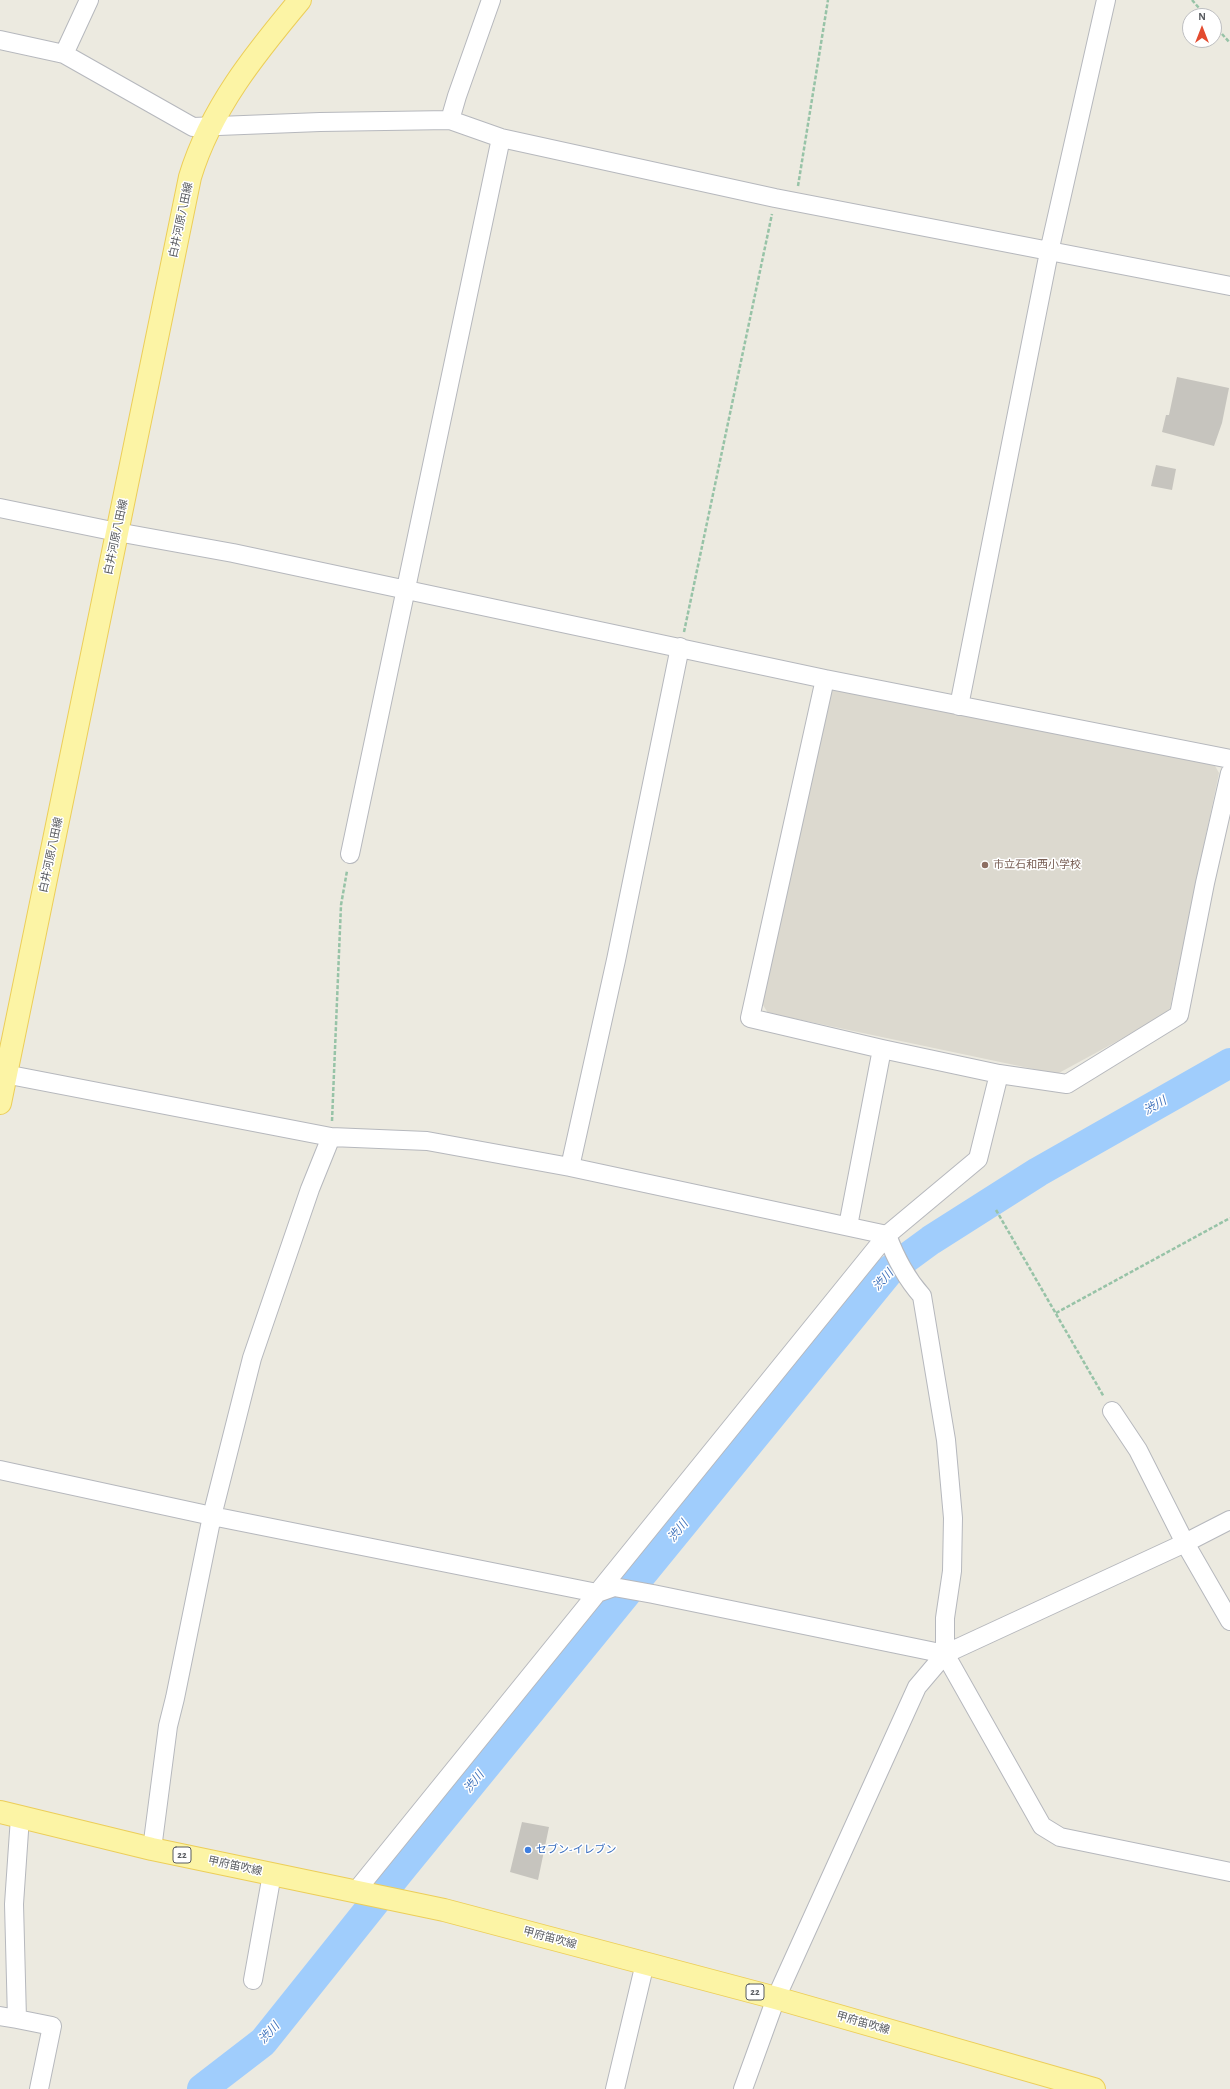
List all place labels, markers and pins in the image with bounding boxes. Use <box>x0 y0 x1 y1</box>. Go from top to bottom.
place label: 市立石和西小学校 <box>993 858 1081 872</box>
marker: 市立石和西小学校 <box>980 860 990 870</box>
place label: セブン-イレブン <box>536 1843 616 1857</box>
marker: セブン-イレブン <box>523 1845 533 1855</box>

